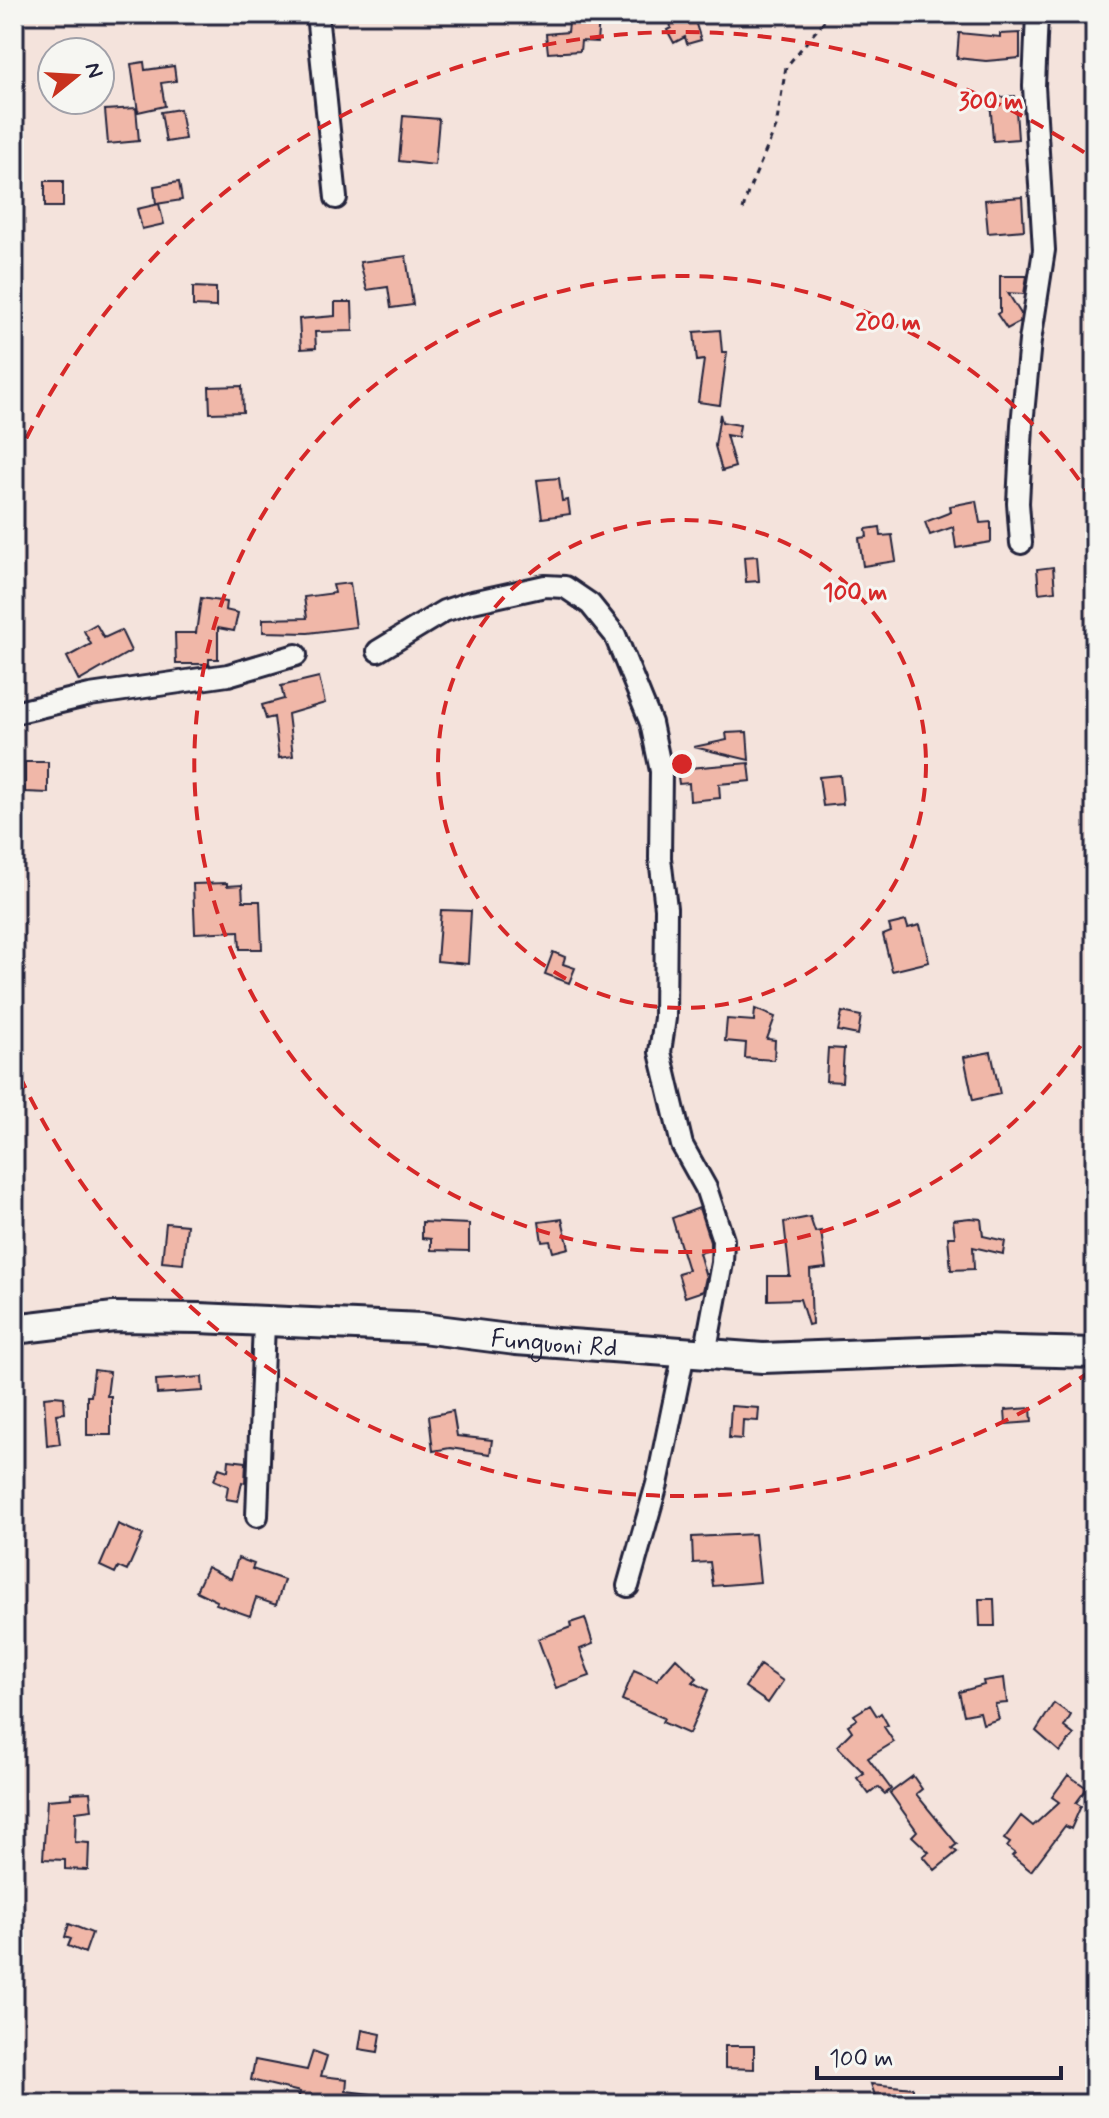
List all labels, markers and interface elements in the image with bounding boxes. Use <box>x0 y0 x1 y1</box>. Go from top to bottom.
north arrow <box>36 36 116 116</box>
text: N <box>78 59 109 82</box>
text: 300 m <box>959 87 1023 118</box>
text: 200 m <box>855 308 921 339</box>
text: 100 m <box>823 578 887 609</box>
centre of rings <box>668 750 696 778</box>
street label: Funguoni Rd <box>489 1322 618 1366</box>
scale bar <box>817 2030 1061 2080</box>
text: 100 m <box>829 2044 893 2075</box>

